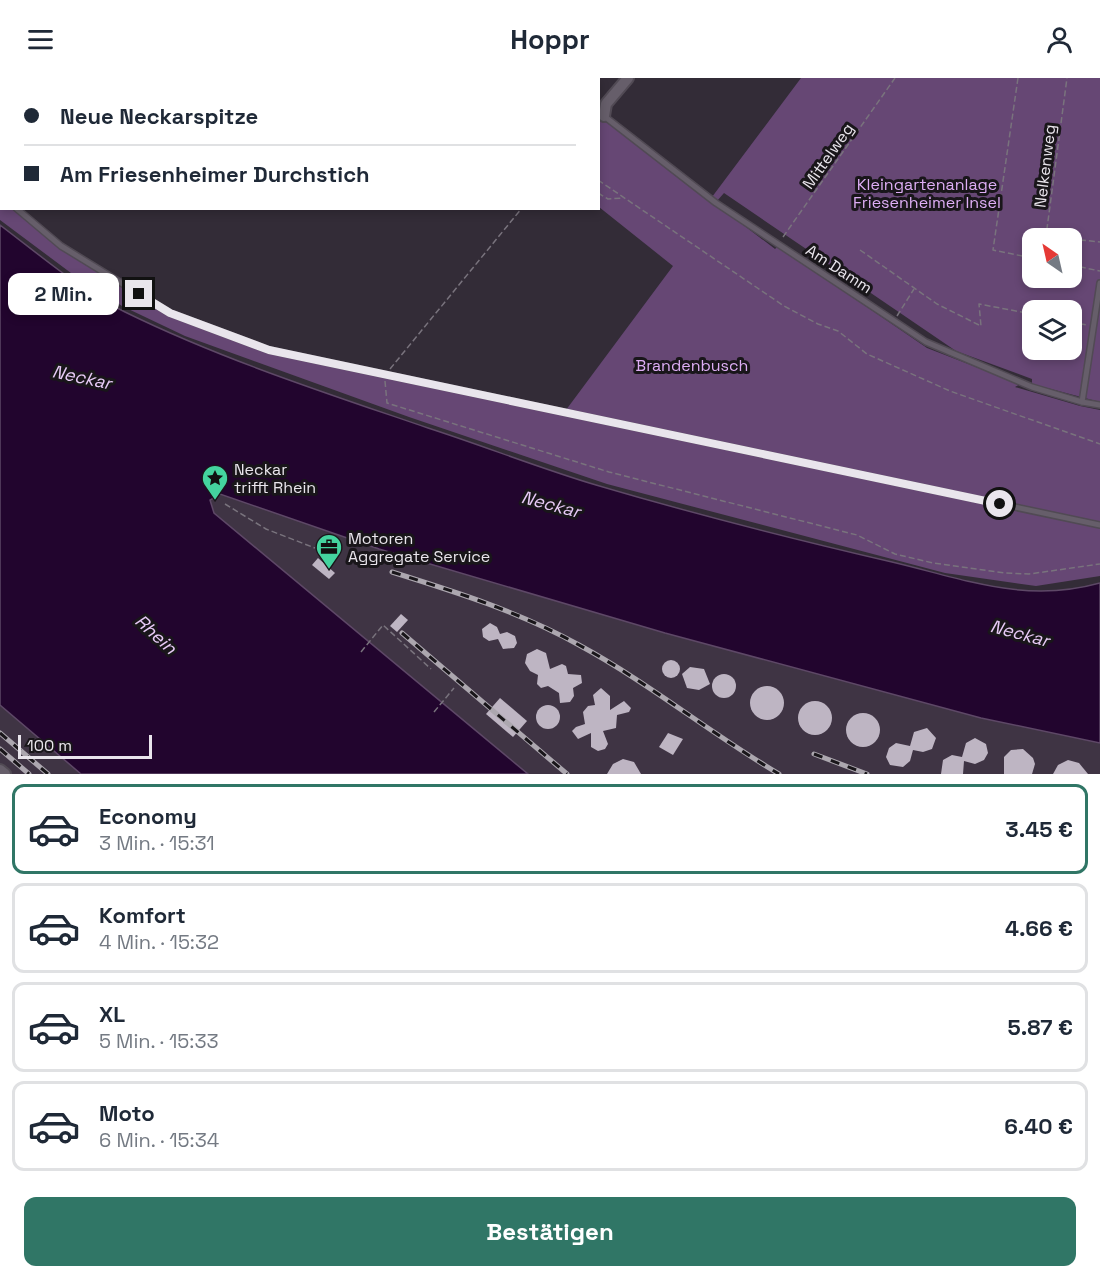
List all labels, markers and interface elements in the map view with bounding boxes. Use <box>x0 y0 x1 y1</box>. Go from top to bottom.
text: Hoppr <box>510 22 590 57</box>
icon: menu <box>24 23 57 56</box>
icon: person <box>1043 23 1076 56</box>
text: Neue Neckarspitze <box>60 102 258 130</box>
street label: Mittelweg <box>798 119 858 193</box>
street label: Nelkenweg <box>1029 123 1061 209</box>
text: Am Friesenheimer Durchstich <box>60 160 370 188</box>
park label: Kleingartenanlage Friesenheimer Insel <box>853 174 1001 213</box>
north arrow <box>1022 228 1082 288</box>
map controls <box>1022 228 1082 360</box>
street label: Am Damm <box>802 240 876 298</box>
callout: 2 Min. <box>7 273 118 315</box>
route end <box>125 280 152 307</box>
text: 2 Min. <box>34 281 93 307</box>
button: layers <box>1022 300 1082 360</box>
park label: Brandenbusch <box>636 355 748 376</box>
water label: Neckar <box>50 360 116 395</box>
place label: Neckar trifft Rhein <box>234 459 316 498</box>
place icon: Neckar trifft Rhein <box>200 463 230 501</box>
water label: Neckar <box>519 485 585 523</box>
route start <box>986 490 1013 517</box>
place label: Motoren Aggregate Service <box>348 528 490 567</box>
office icon: Motoren Aggregate Service <box>314 532 344 570</box>
water label: Rhein <box>130 609 182 659</box>
water label: Neckar <box>988 614 1054 652</box>
scale bar <box>18 732 152 760</box>
text: 100 m <box>27 735 72 756</box>
icon: car <box>27 802 81 856</box>
text: Economy <box>99 802 197 830</box>
text: 3.45 € <box>1005 815 1073 843</box>
text: 3 Min. · 15:31 <box>99 830 215 856</box>
icon: car <box>27 901 81 955</box>
text: Komfort <box>99 901 186 929</box>
text: 4.66 € <box>1005 914 1073 942</box>
text: 4 Min. · 15:32 <box>99 929 219 955</box>
icon: car <box>27 1000 81 1054</box>
text: XL <box>99 1000 125 1028</box>
text: 5.87 € <box>1008 1013 1073 1041</box>
text: 5 Min. · 15:33 <box>99 1028 219 1054</box>
icon: car <box>27 1099 81 1153</box>
text: Moto <box>99 1099 155 1127</box>
text: 6.40 € <box>1004 1112 1073 1140</box>
text: 6 Min. · 15:34 <box>99 1127 219 1153</box>
button: Bestätigen <box>24 1197 1076 1266</box>

